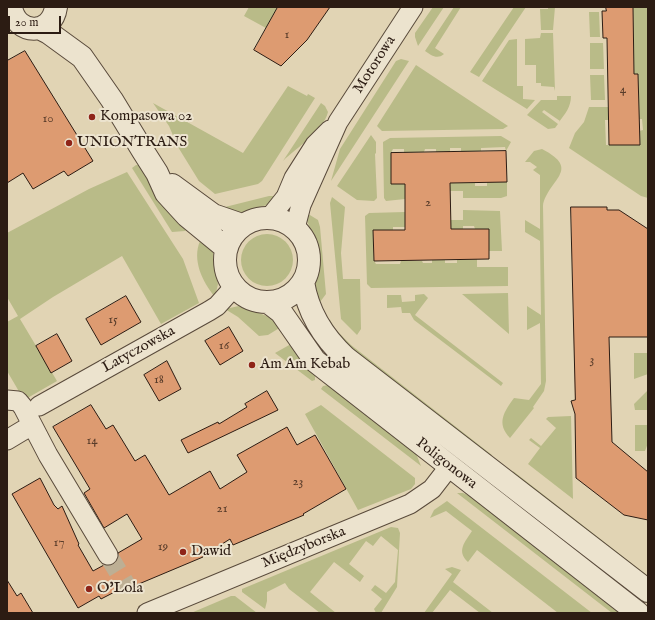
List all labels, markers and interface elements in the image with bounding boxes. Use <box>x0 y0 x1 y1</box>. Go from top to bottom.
scale bar <box>10 8 63 34</box>
text: 20 m <box>15 15 38 30</box>
house number: 1 <box>285 27 289 43</box>
street label: Motorowa <box>350 33 400 97</box>
house number: 4 <box>620 82 626 98</box>
place label: Kompasowa 02 <box>100 108 192 126</box>
house number: 10 <box>42 111 54 127</box>
marker: Kompasowa 02 <box>87 112 97 122</box>
place label: UNIONTRANS <box>77 134 187 152</box>
marker: UNIONTRANS <box>64 138 74 148</box>
house number: 2 <box>425 195 431 211</box>
house number: 15 <box>108 312 118 328</box>
street label: Latyczowska <box>99 323 179 377</box>
house number: 16 <box>219 338 229 354</box>
house number: 3 <box>590 352 594 368</box>
place label: Am Am Kebab <box>260 356 350 374</box>
marker: Am Am Kebab <box>247 360 257 370</box>
house number: 18 <box>154 372 164 388</box>
house number: 14 <box>86 433 98 449</box>
street label: Poligonowa <box>412 434 480 494</box>
house number: 23 <box>293 474 303 490</box>
house number: 21 <box>217 501 227 517</box>
street label: Międzyborska <box>260 523 348 573</box>
house number: 17 <box>54 535 64 551</box>
house number: 19 <box>158 539 168 555</box>
place label: Dawid <box>191 543 231 561</box>
marker: Dawid <box>178 547 188 557</box>
place label: O'Lola <box>97 580 143 598</box>
marker: O'Lola <box>84 584 94 594</box>

